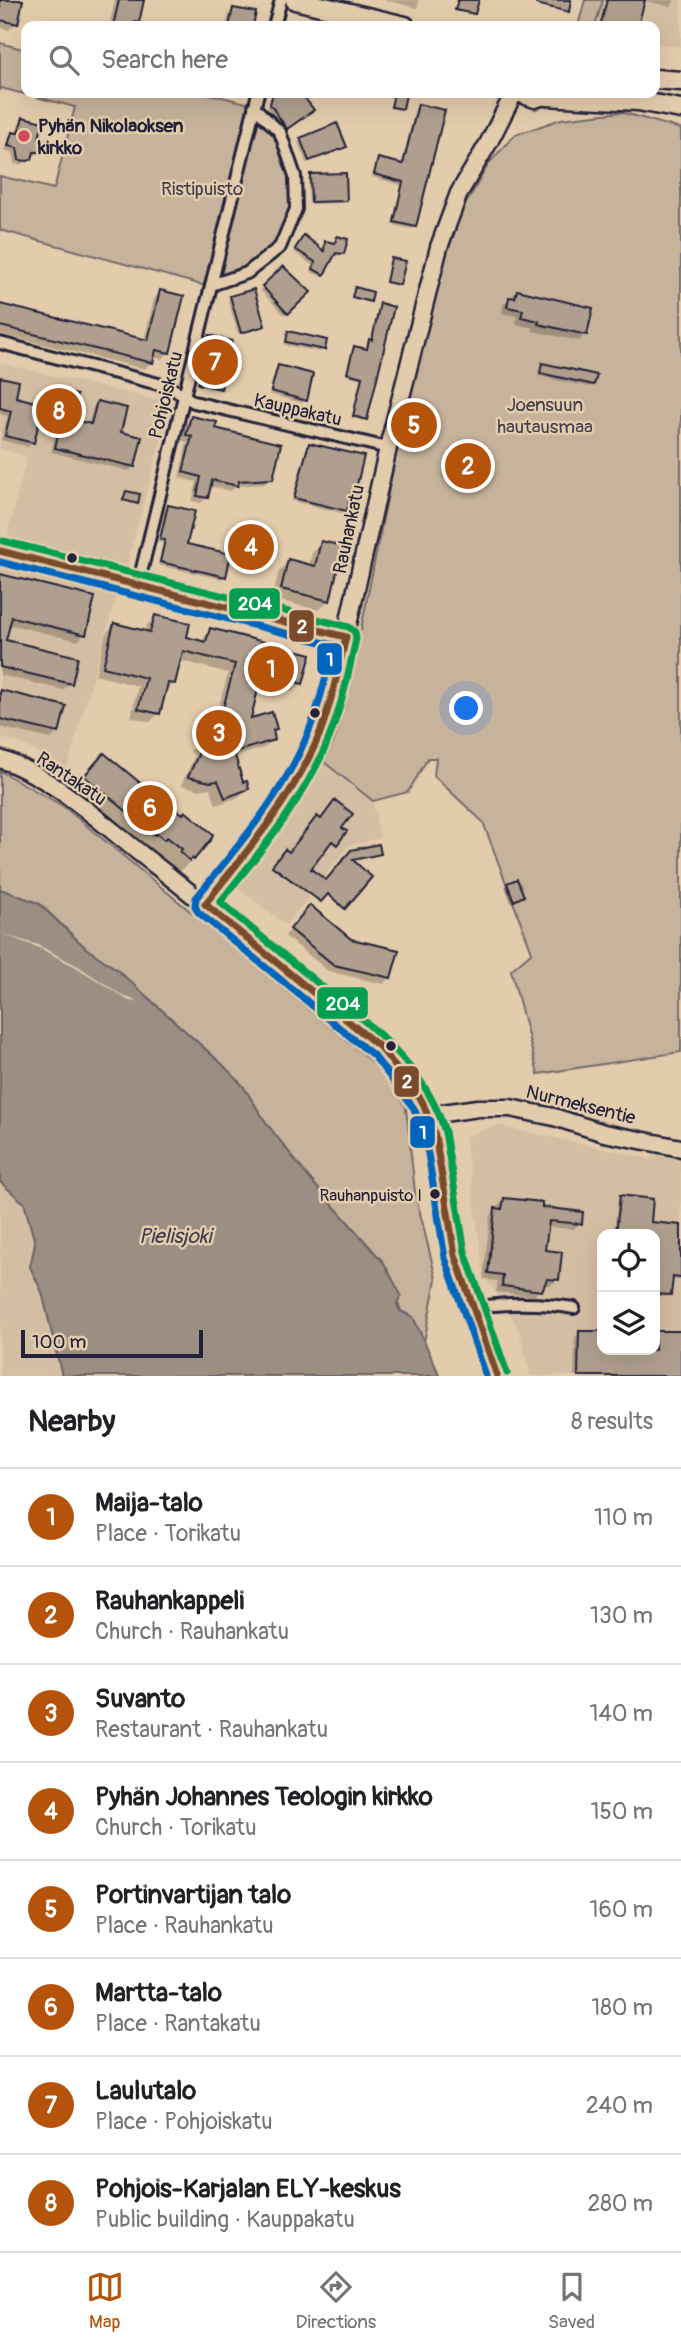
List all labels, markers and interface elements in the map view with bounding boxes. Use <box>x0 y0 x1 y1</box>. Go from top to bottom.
search box <box>21 21 660 98</box>
icon: search <box>45 41 83 79</box>
text: Search here <box>101 44 228 76</box>
place label: Pyhän Nikolaoksen kirkko <box>37 114 184 160</box>
marker: Pyhän Nikolaoksen kirkko <box>16 128 32 144</box>
park label: Ristipuisto <box>161 177 243 201</box>
pin: 7 <box>192 336 238 388</box>
street label: Pohjoiskatu <box>144 349 188 442</box>
pin: 8 <box>36 385 82 437</box>
street label: Kauppakatu <box>251 388 344 432</box>
park label: Joensuun hautausmaa <box>497 393 593 439</box>
pin: 5 <box>391 399 437 451</box>
pin: 2 <box>445 440 491 492</box>
street label: Rauhankatu <box>328 483 370 576</box>
pin: 4 <box>228 521 274 573</box>
unlabelled marker <box>65 551 79 565</box>
line badge: 204 <box>228 587 281 620</box>
text: 204 <box>238 592 272 616</box>
line badge: 2 <box>288 609 315 643</box>
text: 2 <box>297 615 308 639</box>
line badge: 1 <box>316 642 343 676</box>
pin: 1 <box>248 643 294 695</box>
text: 1 <box>326 648 334 672</box>
your location <box>449 691 483 725</box>
unlabelled marker <box>308 706 322 720</box>
pin: 3 <box>196 707 242 759</box>
street label: Rantakatu <box>32 747 111 811</box>
pin: 6 <box>127 782 173 834</box>
line badge: 204 <box>316 986 369 1020</box>
text: 204 <box>326 992 360 1016</box>
unlabelled marker <box>384 1039 398 1053</box>
line badge: 2 <box>393 1065 420 1098</box>
text: 2 <box>402 1070 413 1094</box>
street label: Nurmeksentie <box>524 1080 639 1130</box>
line badge: 1 <box>409 1115 436 1149</box>
text: 1 <box>419 1121 427 1145</box>
place label: Rauhanpuisto I <box>319 1185 422 1206</box>
marker: Rauhanpuisto I <box>428 1187 442 1201</box>
water label: Pielisjoki <box>139 1223 214 1250</box>
map controls <box>597 1229 660 1355</box>
button: locate <box>597 1229 660 1292</box>
button: layers <box>597 1292 660 1355</box>
scale bar <box>21 1327 203 1359</box>
text: 100 m <box>32 1330 86 1354</box>
text: Nearby <box>28 1403 115 1440</box>
text: 8 results <box>571 1407 653 1436</box>
text: Maija-talo <box>95 1487 203 1519</box>
text: 1 <box>47 1503 56 1532</box>
text: 110 m <box>594 1503 653 1532</box>
text: Place · Torikatu <box>95 1519 241 1548</box>
text: Rauhankappeli <box>95 1585 244 1617</box>
text: 2 <box>45 1601 57 1630</box>
text: 130 m <box>590 1601 653 1630</box>
text: Church · Rauhankatu <box>95 1617 289 1646</box>
text: Suvanto <box>95 1683 185 1715</box>
text: 3 <box>45 1699 57 1728</box>
text: 140 m <box>590 1699 653 1728</box>
text: Restaurant · Rauhankatu <box>95 1715 328 1744</box>
text: Pyhän Johannes Teologin kirkko <box>95 1781 433 1813</box>
text: 4 <box>44 1797 58 1826</box>
text: 150 m <box>590 1797 653 1826</box>
text: Church · Torikatu <box>95 1813 256 1842</box>
text: Portinvartijan talo <box>95 1879 291 1911</box>
text: 5 <box>45 1895 57 1924</box>
text: 160 m <box>589 1895 653 1924</box>
text: Place · Rauhankatu <box>95 1911 274 1940</box>
text: Martta-talo <box>95 1977 222 2009</box>
text: 6 <box>44 1993 58 2022</box>
text: 180 m <box>591 1993 653 2022</box>
text: Place · Rantakatu <box>95 2009 261 2038</box>
text: Laulutalo <box>95 2075 196 2107</box>
text: 7 <box>45 2091 57 2120</box>
text: 240 m <box>586 2091 653 2120</box>
text: Place · Pohjoiskatu <box>95 2107 273 2136</box>
text: Pohjois-Karjalan ELY-keskus <box>95 2173 401 2205</box>
text: 8 <box>45 2189 57 2218</box>
text: 280 m <box>587 2189 653 2218</box>
text: Public building · Kauppakatu <box>95 2205 355 2234</box>
tab: Map <box>86 2268 124 2334</box>
tab: Directions <box>296 2268 376 2334</box>
tab: Saved <box>548 2268 595 2334</box>

